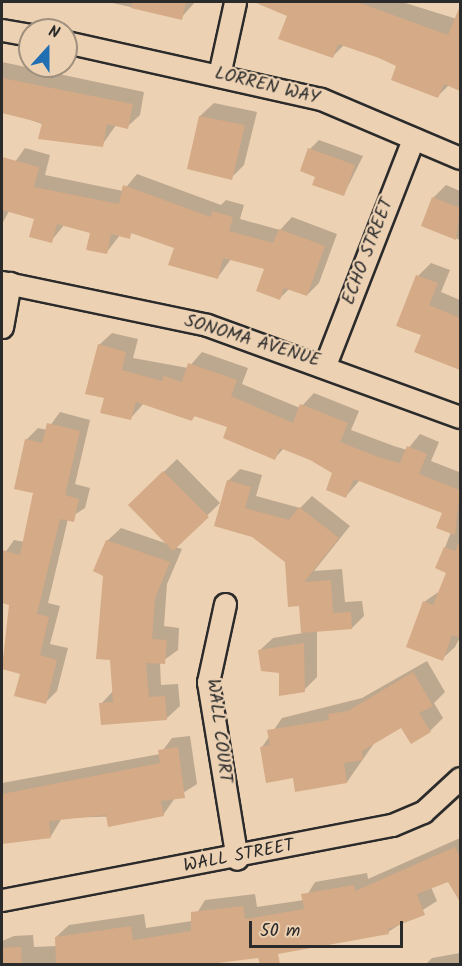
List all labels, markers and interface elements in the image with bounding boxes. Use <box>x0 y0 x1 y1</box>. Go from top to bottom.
north arrow <box>18 18 78 78</box>
text: N <box>45 19 63 46</box>
street label: LORREN WAY <box>212 64 322 110</box>
street label: ECHO STREET <box>339 196 399 308</box>
street label: SONOMA AVENUE <box>182 311 322 373</box>
street label: WALL COURT <box>201 678 235 784</box>
street label: WALL STREET <box>182 836 296 878</box>
scale bar <box>252 909 406 947</box>
text: 50 m <box>260 917 300 946</box>

